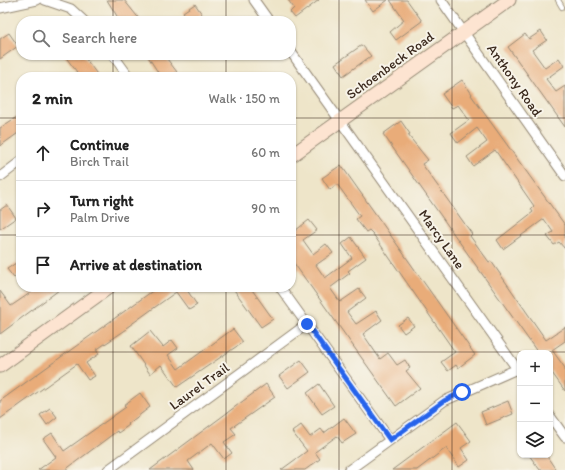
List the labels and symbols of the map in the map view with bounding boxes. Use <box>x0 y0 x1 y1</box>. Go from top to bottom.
street label: Schoenbeck Road <box>343 28 438 103</box>
street label: Anthony Road <box>483 41 546 120</box>
street label: Marcy Lane <box>415 206 468 272</box>
route end <box>298 315 316 333</box>
street label: Laurel Trail <box>166 359 233 414</box>
route start <box>453 383 471 401</box>

